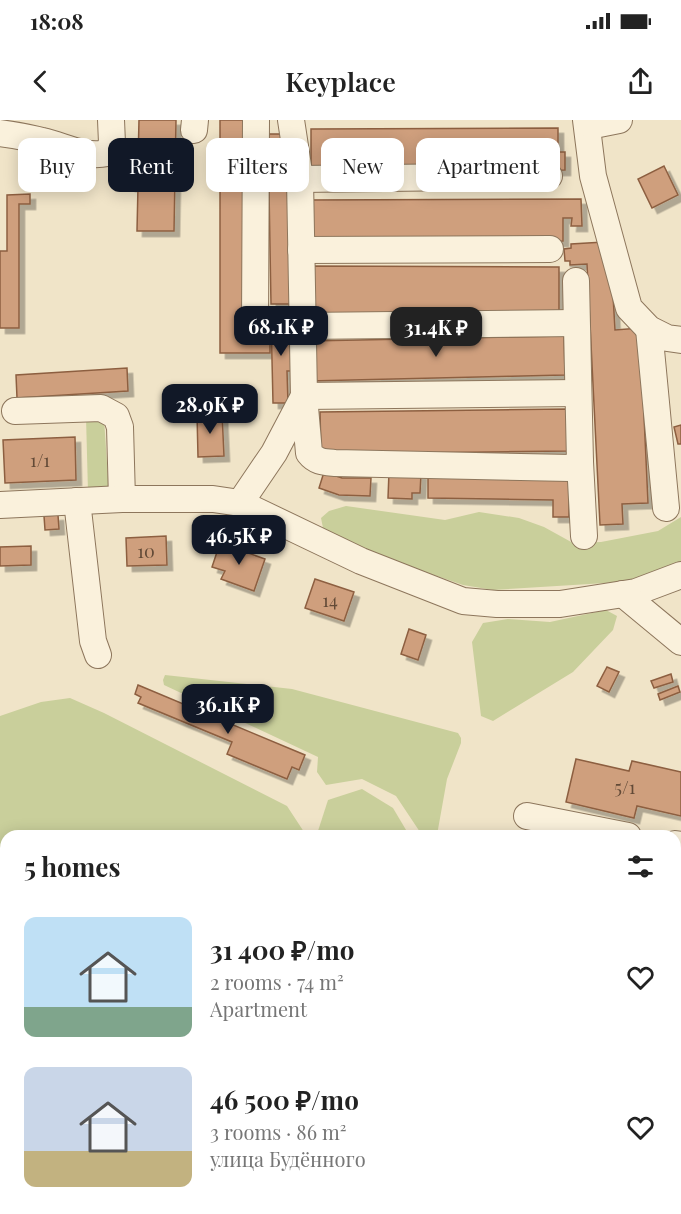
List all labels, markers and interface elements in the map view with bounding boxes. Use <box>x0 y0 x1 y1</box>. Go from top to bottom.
text: 18:08 <box>30 6 84 36</box>
text: Keyplace <box>285 63 396 99</box>
icon: back <box>24 65 57 98</box>
icon: share <box>624 65 657 98</box>
chip: Buy <box>18 138 96 192</box>
chip: Rent <box>108 138 194 192</box>
chip: Filters <box>206 138 309 192</box>
chip: New <box>321 138 404 192</box>
chip: Apartment <box>416 138 560 192</box>
pin: 68.1K ₽ <box>226 306 336 357</box>
pin: 31.4K ₽ <box>381 307 491 358</box>
text: 68.1K ₽ <box>248 312 314 339</box>
text: 31.4K ₽ <box>404 313 468 340</box>
pin: 28.9K ₽ <box>155 384 265 435</box>
text: 28.9K ₽ <box>176 390 244 417</box>
house number: 1/1 <box>30 448 50 472</box>
pin: 46.5K ₽ <box>184 515 294 566</box>
text: 46.5K ₽ <box>206 521 272 548</box>
house number: 10 <box>137 539 155 563</box>
house number: 14 <box>322 588 338 612</box>
pin: 36.1K ₽ <box>173 684 283 735</box>
text: 36.1K ₽ <box>196 690 260 717</box>
house number: 5/1 <box>615 775 636 799</box>
text: 5 homes <box>24 849 120 884</box>
icon: filters <box>624 850 657 883</box>
text: 31 400 ₽/mo <box>210 932 354 967</box>
icon: home <box>72 941 144 1013</box>
icon: heart <box>624 961 657 994</box>
text: 2 rooms · 74 m² <box>210 968 344 995</box>
text: Apartment <box>210 995 307 1022</box>
text: 46 500 ₽/mo <box>210 1082 359 1117</box>
icon: home <box>72 1091 144 1163</box>
icon: heart <box>624 1111 657 1144</box>
text: 3 rooms · 86 m² <box>210 1118 347 1145</box>
text: улица Будённого <box>210 1145 366 1172</box>

